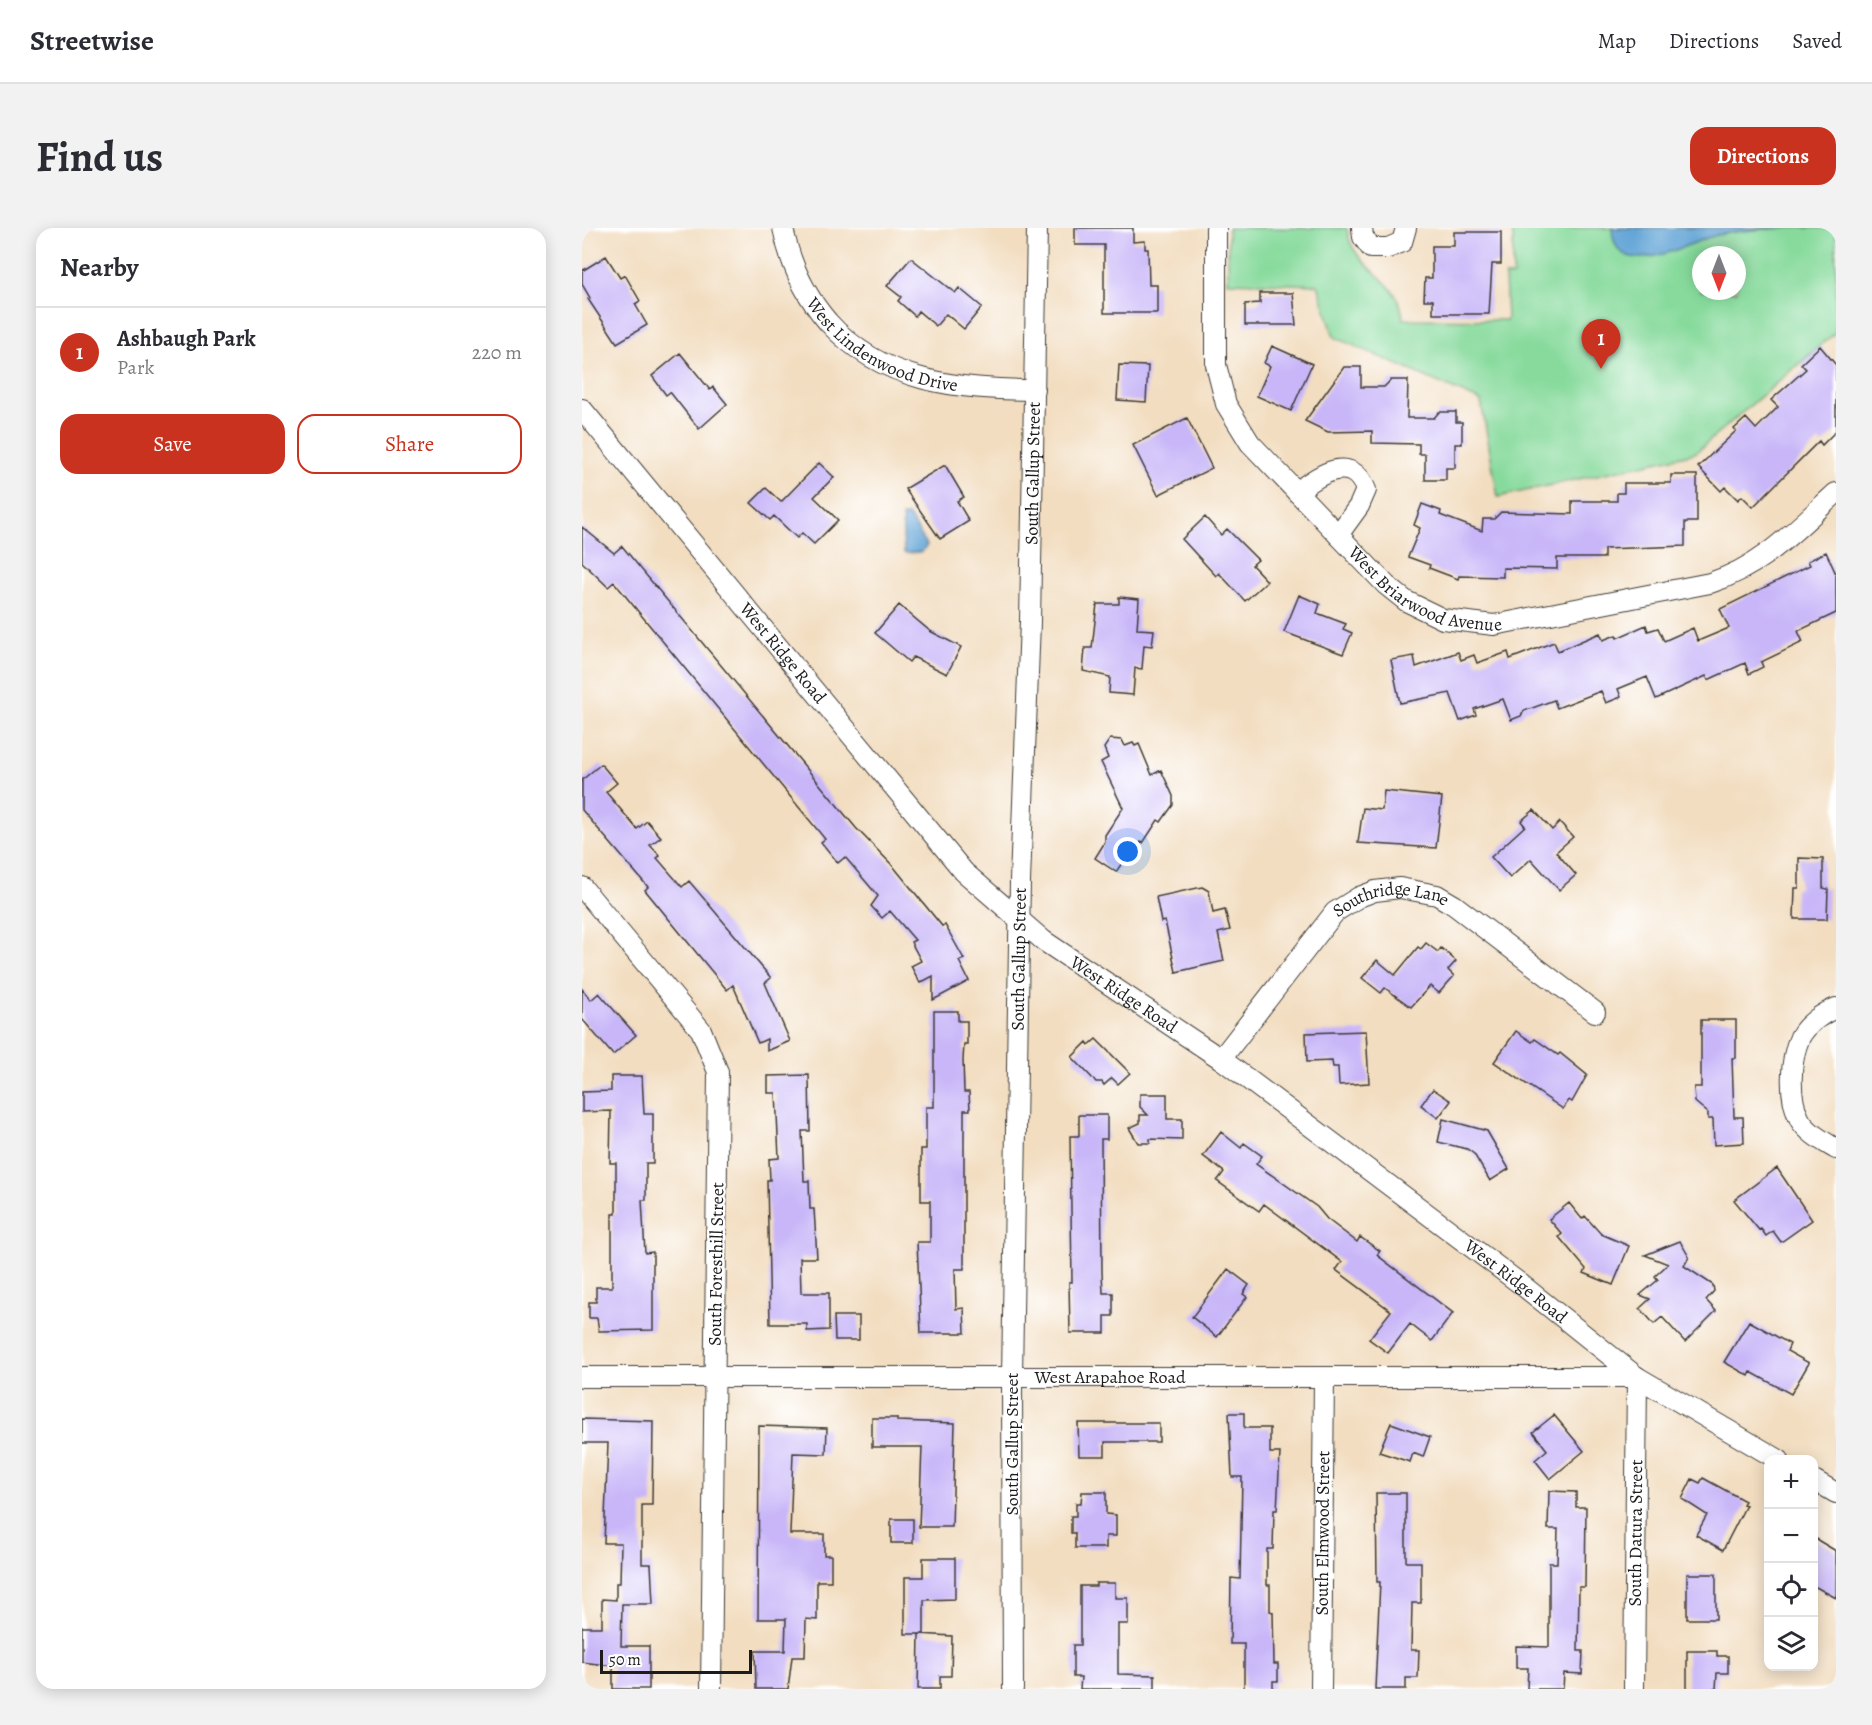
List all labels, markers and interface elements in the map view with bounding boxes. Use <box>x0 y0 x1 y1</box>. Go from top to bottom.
text: Streetwise <box>30 22 154 60</box>
text: Map <box>1598 27 1636 55</box>
text: Directions <box>1669 27 1759 55</box>
text: Saved <box>1792 27 1842 55</box>
button: Directions <box>1690 127 1836 185</box>
text: Find us <box>36 128 163 185</box>
north arrow <box>1692 246 1746 300</box>
text: Nearby <box>60 250 139 285</box>
street label: West Lindenwood Drive <box>801 292 959 397</box>
pin: 1 <box>1582 320 1620 369</box>
text: Ashbaugh Park <box>117 324 256 354</box>
text: 1 <box>76 339 83 366</box>
text: 220 m <box>472 339 522 366</box>
text: Park <box>117 354 155 381</box>
street label: South Gallup Street <box>1019 401 1046 545</box>
button: Save <box>60 414 285 474</box>
button: Share <box>297 414 522 474</box>
street label: West Briarwood Avenue <box>1342 540 1504 637</box>
street label: West Ridge Road <box>734 596 832 708</box>
your location <box>1113 837 1142 866</box>
street label: Southridge Lane <box>1328 876 1454 923</box>
street label: South Gallup Street <box>1006 887 1032 1031</box>
street label: West Ridge Road <box>1065 949 1183 1039</box>
street label: South Foresthill Street <box>703 1182 729 1346</box>
street label: West Ridge Road <box>1459 1233 1573 1329</box>
street label: West Arapahoe Road <box>1033 1365 1186 1389</box>
street label: South Gallup Street <box>1000 1372 1024 1516</box>
street label: South Elmwood Street <box>1310 1451 1335 1615</box>
map controls <box>1764 1455 1818 1671</box>
button: + <box>1764 1455 1818 1509</box>
street label: South Datura Street <box>1623 1459 1648 1607</box>
button: − <box>1764 1509 1818 1563</box>
button: locate <box>1764 1563 1818 1617</box>
button: layers <box>1764 1617 1818 1671</box>
scale bar <box>600 1647 752 1674</box>
text: 50 m <box>609 1649 641 1671</box>

